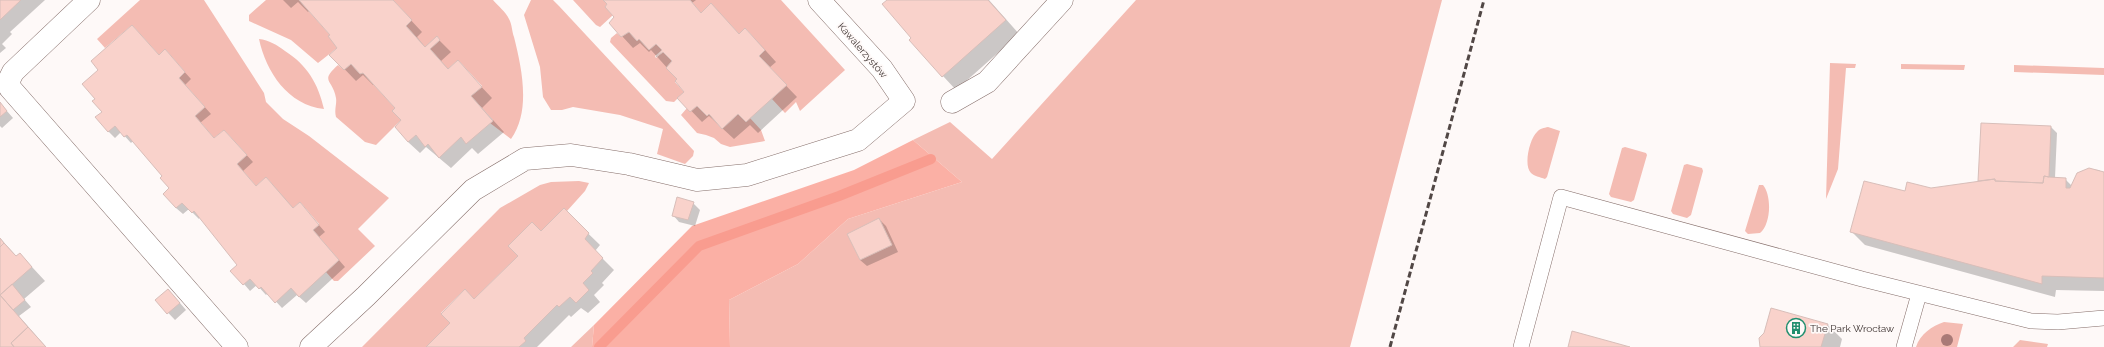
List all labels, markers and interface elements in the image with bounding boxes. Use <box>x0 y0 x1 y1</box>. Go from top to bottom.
street label: Kawalerzystów <box>836 21 890 80</box>
building icon: The Park Wrocław <box>1785 317 1807 339</box>
place label: The Park Wrocław <box>1810 323 1894 334</box>

